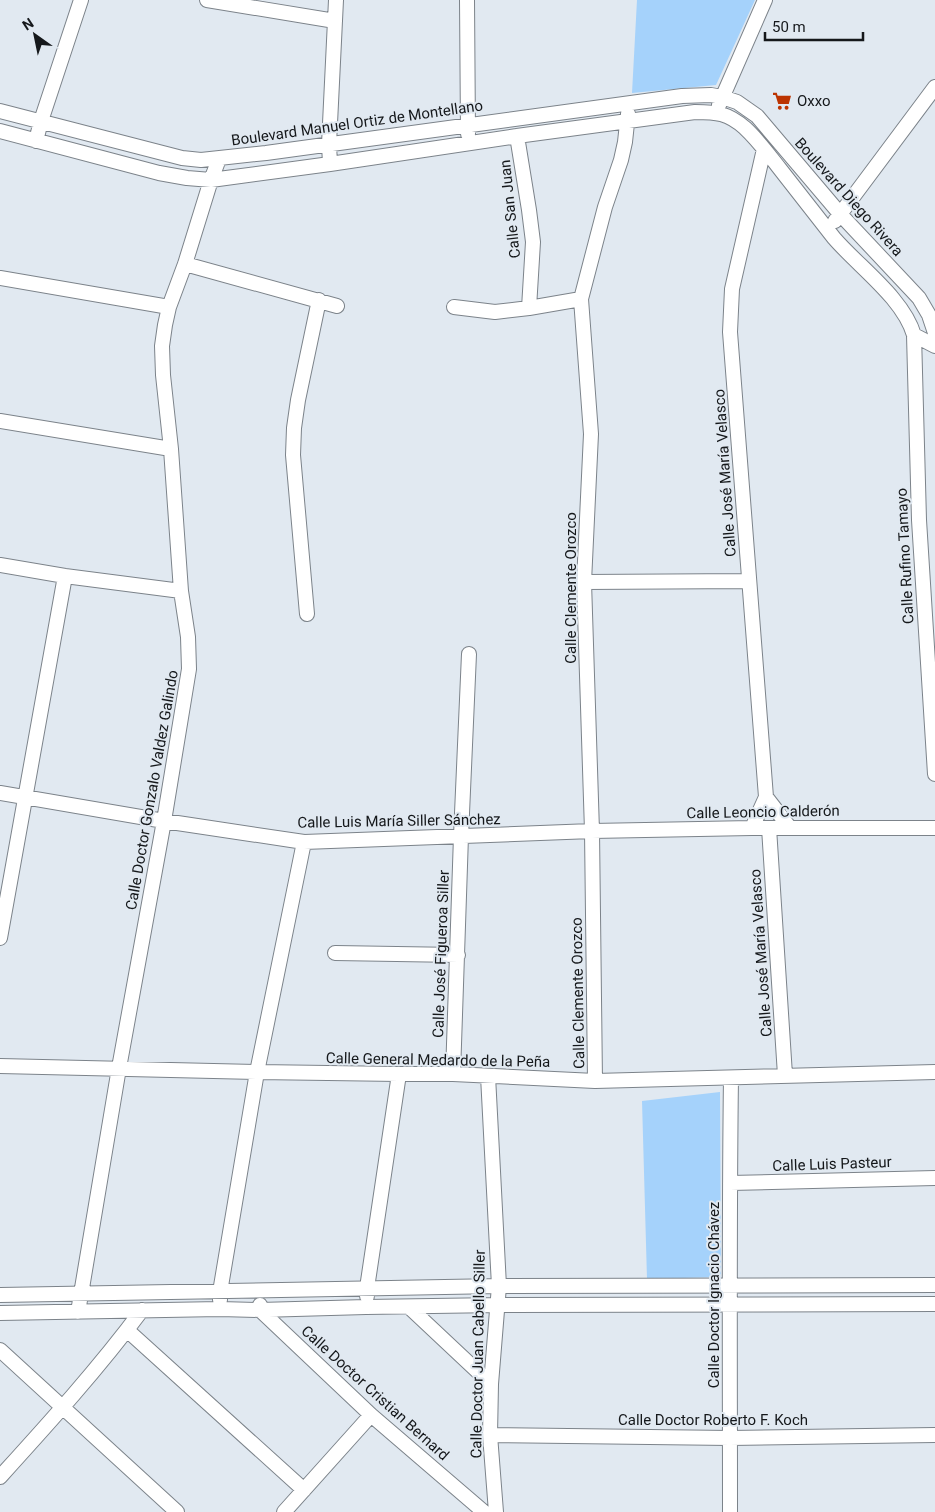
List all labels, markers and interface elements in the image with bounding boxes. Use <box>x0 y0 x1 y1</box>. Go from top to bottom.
north arrow <box>10 10 60 60</box>
scale bar <box>765 10 862 42</box>
text: N <box>19 15 36 34</box>
text: 50 m <box>772 18 806 36</box>
supermarket icon: Oxxo <box>771 90 793 112</box>
place label: Oxxo <box>797 92 831 110</box>
street label: Boulevard Manuel Ortiz de Montellano <box>230 96 484 150</box>
street label: Boulevard Diego Rivera <box>791 134 907 260</box>
street label: Calle San Juan <box>496 159 524 259</box>
street label: Calle José María Velasco <box>710 388 740 558</box>
street label: Calle Rufino Tamayo <box>892 488 918 624</box>
street label: Calle Clemente Orozco <box>562 512 580 664</box>
street label: Calle Doctor Gonzalo Valdez Galindo <box>122 669 182 911</box>
street label: Calle Leoncio Calderón <box>686 802 840 822</box>
street label: Calle Luis María Siller Sánchez <box>297 810 501 832</box>
street label: Calle José María Velasco <box>746 868 776 1038</box>
street label: Calle José Figueroa Siller <box>429 870 453 1038</box>
street label: Calle Clemente Orozco <box>568 917 588 1069</box>
street label: Calle General Medardo de la Peña <box>326 1049 550 1071</box>
street label: Calle Luis Pasteur <box>772 1153 892 1175</box>
street label: Calle Doctor Ignacio Chávez <box>705 1202 723 1388</box>
street label: Calle Doctor Juan Cabello Siller <box>467 1249 489 1459</box>
street label: Calle Doctor Cristian Bernard <box>297 1322 453 1464</box>
street label: Calle Doctor Roberto F. Koch <box>618 1411 808 1429</box>

